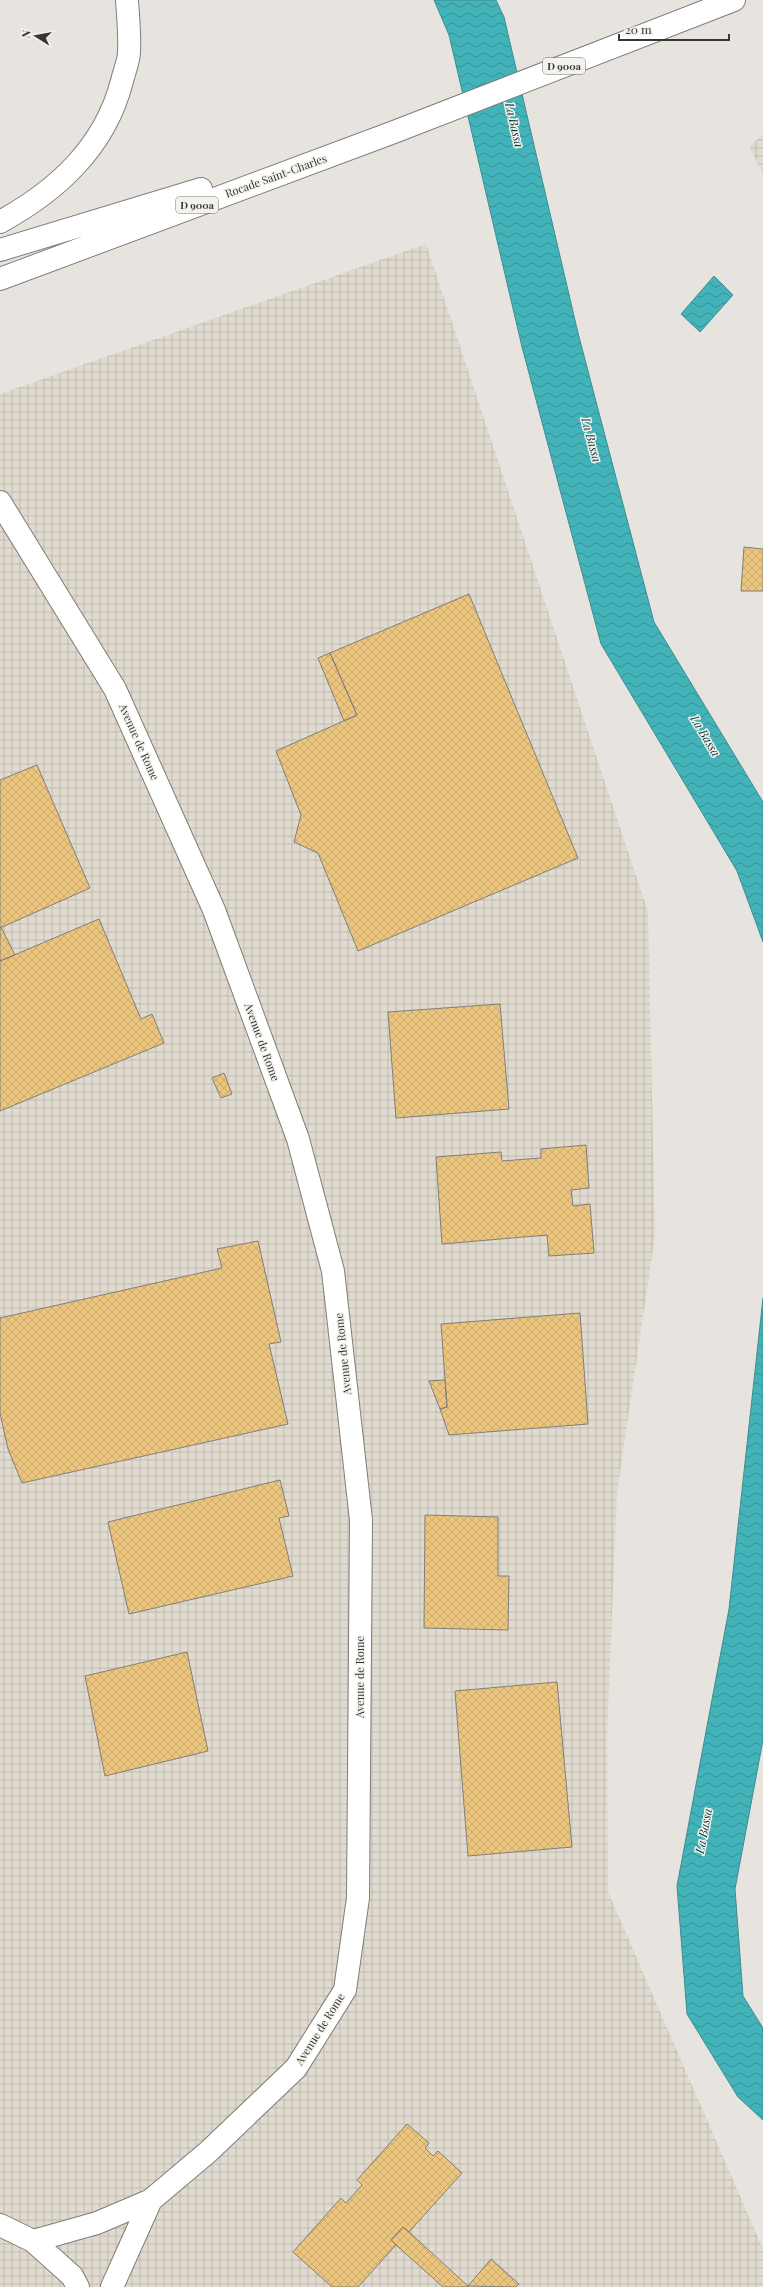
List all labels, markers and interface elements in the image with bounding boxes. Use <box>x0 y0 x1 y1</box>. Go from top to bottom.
north arrow <box>16 16 56 56</box>
scale bar <box>619 16 729 42</box>
text: 20 m <box>625 21 652 37</box>
text: N <box>18 29 34 39</box>
road number: D 900a <box>543 58 585 74</box>
water label: La Bassa <box>502 100 528 149</box>
street label: Rocade Saint-Charles <box>223 150 329 201</box>
road number: D 900a <box>176 197 218 213</box>
water label: La Bassa <box>578 415 606 464</box>
street label: Avenue de Rome <box>115 700 163 783</box>
water label: La Bassa <box>687 711 724 759</box>
street label: Avenue de Rome <box>241 1000 284 1083</box>
street label: Avenue de Rome <box>331 1312 354 1397</box>
street label: Avenue de Rome <box>352 1635 367 1719</box>
water label: La Bassa <box>691 1807 715 1856</box>
street label: Avenue de Rome <box>291 1990 348 2068</box>

